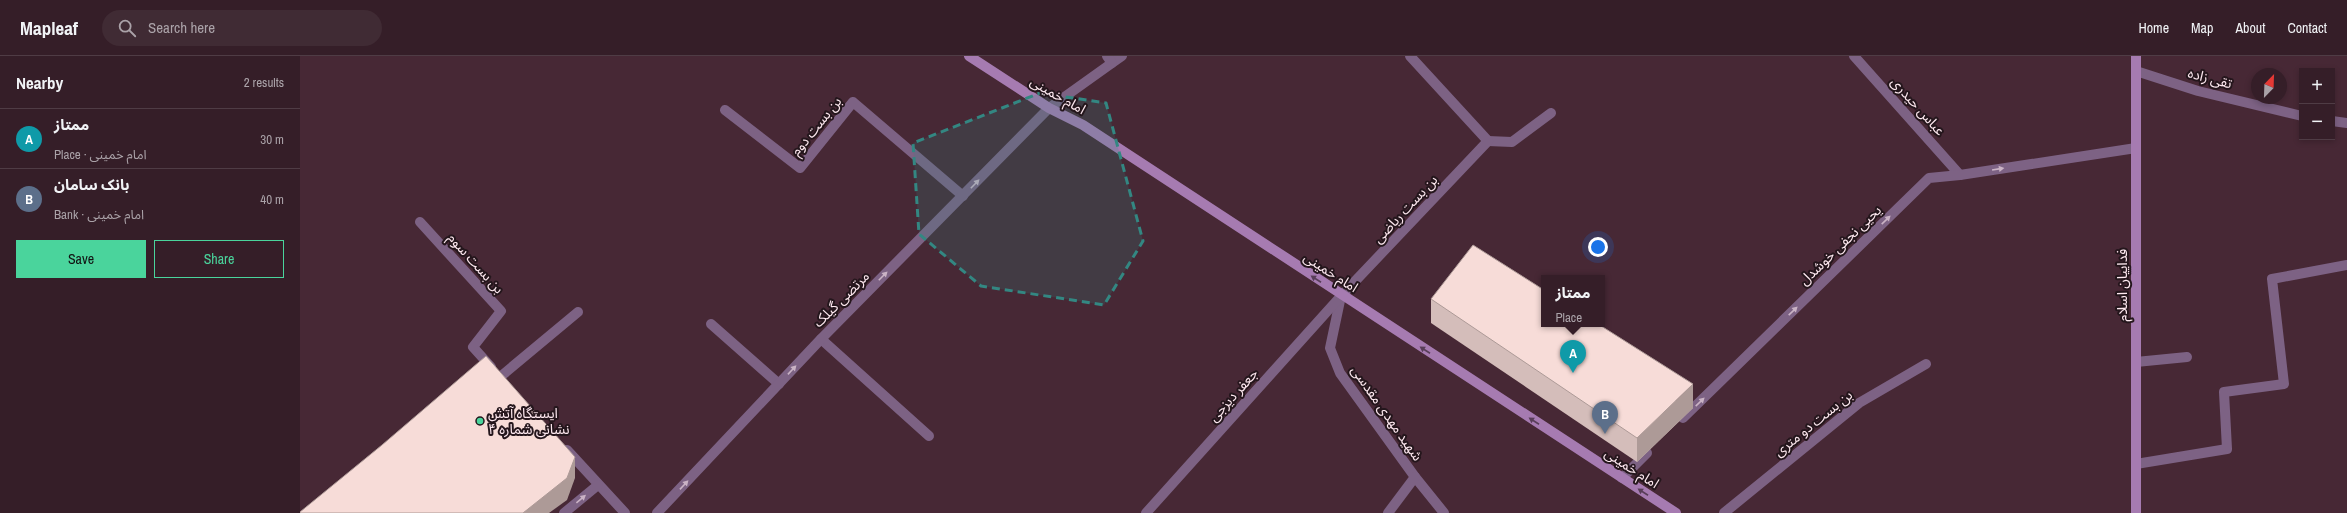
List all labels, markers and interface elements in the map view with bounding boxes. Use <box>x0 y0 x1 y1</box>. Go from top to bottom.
search box <box>102 10 382 46</box>
text: Mapleaf <box>20 15 78 41</box>
icon: search <box>116 17 138 39</box>
text: Search here <box>148 17 215 38</box>
text: Home <box>2138 19 2169 37</box>
text: Map <box>2191 19 2213 37</box>
text: About <box>2235 19 2265 37</box>
text: Contact <box>2287 19 2327 37</box>
street label: تقی زاده <box>2186 63 2234 93</box>
north arrow <box>2251 68 2287 104</box>
map controls <box>2299 68 2335 140</box>
button: + <box>2299 68 2335 104</box>
text: Nearby <box>16 71 63 94</box>
street label: امام خمینی <box>1026 72 1089 120</box>
street label: عباس حیدری <box>1887 73 1949 139</box>
text: 2 results <box>244 74 284 91</box>
street label: بن بست دوم <box>787 93 847 161</box>
button: − <box>2299 104 2335 140</box>
text: ممتاز <box>54 114 89 135</box>
text: A <box>25 131 33 148</box>
text: 30 m <box>260 131 284 148</box>
text: Place · امام خمینی <box>54 146 147 163</box>
one-way arrow <box>1992 166 2004 172</box>
street label: بن بست ریاضی <box>1369 171 1441 247</box>
text: بانک سامان <box>54 174 130 195</box>
one-way arrow <box>970 179 979 189</box>
text: B <box>25 191 33 208</box>
text: 40 m <box>260 191 284 208</box>
street label: یحیی نجفی خوشدل <box>1795 201 1885 289</box>
text: Bank · امام خمینی <box>54 206 144 223</box>
one-way arrow <box>1881 215 1891 225</box>
street label: بن بست سوم <box>442 229 508 299</box>
your location <box>1588 237 1608 257</box>
button: Save <box>16 240 146 278</box>
button: Share <box>154 240 284 278</box>
street label: امام خمینی <box>1299 248 1362 298</box>
street label: فداییان اسلام <box>2113 249 2133 321</box>
street label: مرتضی گیلک <box>809 267 873 331</box>
one-way arrow <box>878 271 888 281</box>
one-way arrow <box>1311 275 1321 283</box>
popup <box>1541 275 1605 327</box>
text: ممتاز <box>1555 282 1591 303</box>
one-way arrow <box>1788 306 1798 316</box>
text: Place <box>1555 309 1582 326</box>
pin: A <box>1560 340 1586 373</box>
one-way arrow <box>1420 346 1430 354</box>
street label: شهید مهدی مقدسی <box>1347 362 1427 464</box>
one-way arrow <box>787 365 796 374</box>
street label: جعفر دیزجی <box>1204 365 1262 425</box>
street label: بن بست دو متری <box>1770 386 1856 460</box>
one-way arrow <box>1695 397 1705 407</box>
pin: B <box>1592 401 1618 434</box>
place label: ایستگاه آتش نشانی شماره ۴ <box>488 404 570 438</box>
marker: ایستگاه آتش نشانی شماره ۴ <box>475 416 485 426</box>
one-way arrow <box>1529 417 1539 425</box>
street label: امام خمینی <box>1600 444 1663 494</box>
one-way arrow <box>679 480 689 490</box>
one-way arrow <box>1638 488 1648 496</box>
one-way arrow <box>576 494 586 503</box>

